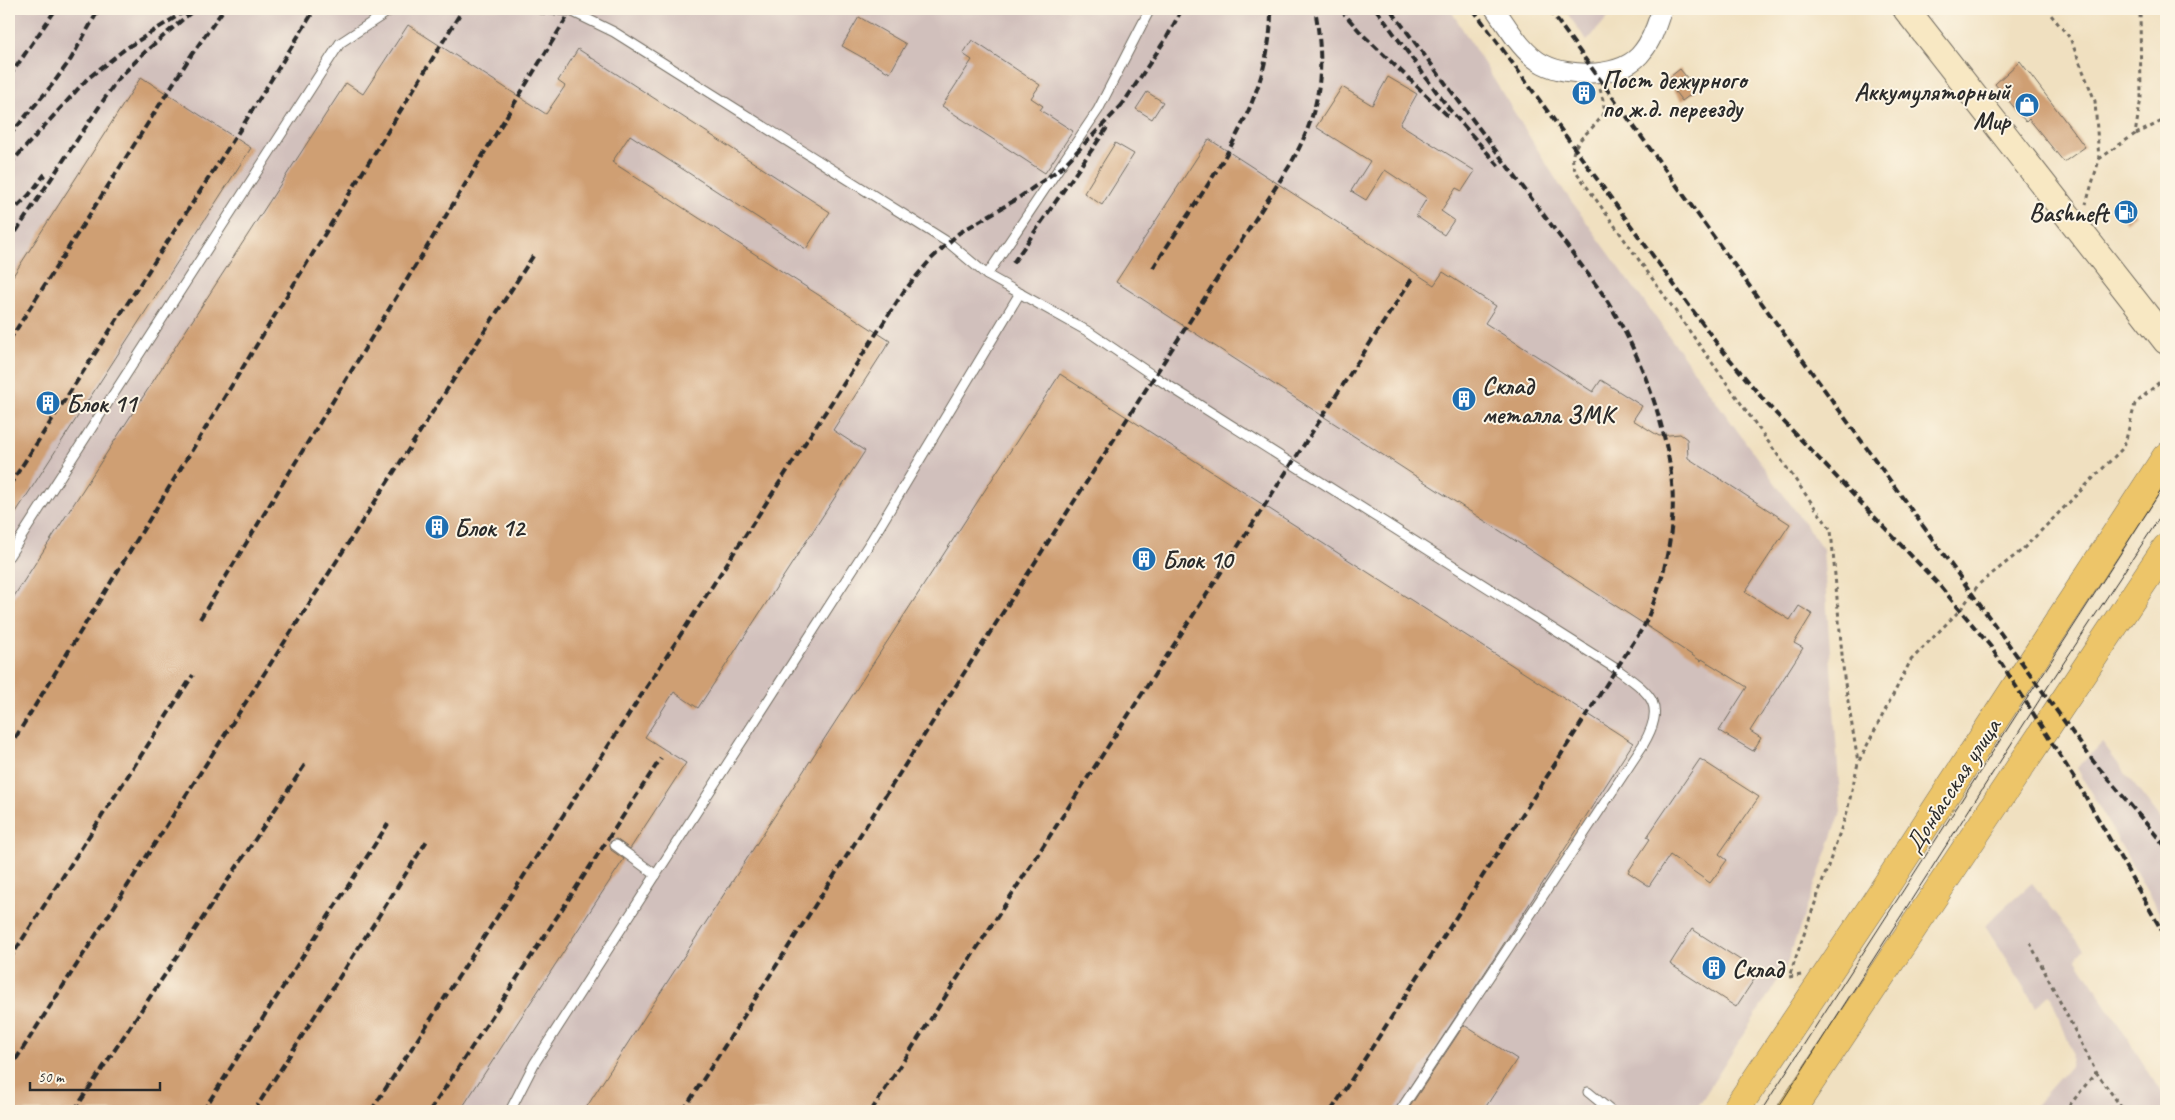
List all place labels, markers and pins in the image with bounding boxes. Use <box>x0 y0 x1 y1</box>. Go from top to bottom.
place label: Пост дежурного по ж.д. переезду <box>1602 64 1749 125</box>
place label: Аккумуляторный Мир <box>1854 76 2012 137</box>
building icon: Пост дежурного по ж.д. переезду <box>1571 80 1597 106</box>
shop icon: Аккумуляторный Мир <box>2014 92 2040 118</box>
place label: Bashneft <box>2029 197 2110 229</box>
fuel station icon: Bashneft <box>2113 199 2139 225</box>
place label: Склад металла ЗМК <box>1482 370 1619 431</box>
building icon: Склад металла ЗМК <box>1451 386 1477 412</box>
place label: Блок 11 <box>66 388 139 420</box>
building icon: Блок 11 <box>35 390 61 416</box>
place label: Блок 12 <box>454 512 527 544</box>
building icon: Блок 12 <box>424 514 450 540</box>
place label: Блок 10 <box>1162 544 1235 576</box>
building icon: Блок 10 <box>1131 546 1157 572</box>
place label: Склад <box>1732 953 1786 985</box>
building icon: Склад <box>1701 955 1727 981</box>

